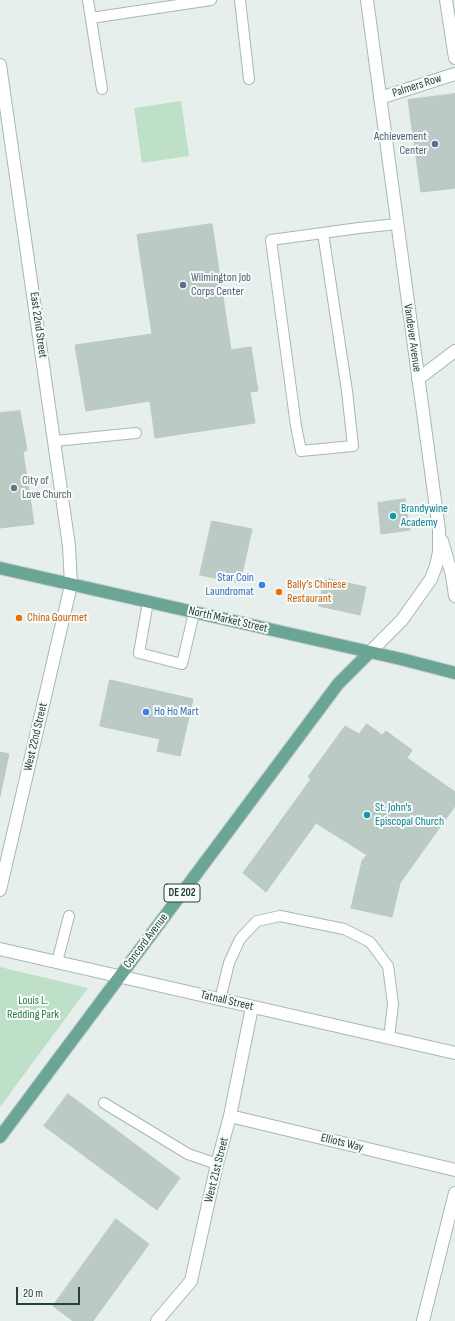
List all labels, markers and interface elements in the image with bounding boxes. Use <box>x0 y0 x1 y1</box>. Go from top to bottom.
street label: Palmers Row <box>391 71 443 101</box>
place label: Achievement Center <box>374 130 427 158</box>
marker: Achievement Center <box>430 139 440 149</box>
place label: Wilmington Job Corps Center <box>191 271 251 299</box>
marker: Wilmington Job Corps Center <box>178 280 188 290</box>
street label: East 22nd Street <box>26 291 50 359</box>
street label: Vandever Avenue <box>400 303 424 373</box>
place label: City of Love Church <box>22 474 72 502</box>
marker: City of Love Church <box>9 483 19 493</box>
place label: Brandywine Academy <box>401 502 448 530</box>
marker: Brandywine Academy <box>388 511 398 521</box>
place label: Star Coin Laundromat <box>206 571 254 599</box>
place label: Bally’s Chinese Restaurant <box>287 578 346 606</box>
marker: Star Coin Laundromat <box>257 580 267 590</box>
marker: Bally’s Chinese Restaurant <box>274 587 284 597</box>
street label: North Market Street <box>187 604 269 636</box>
place label: China Gourmet <box>27 611 87 625</box>
marker: China Gourmet <box>14 613 24 623</box>
street label: West 22nd Street <box>21 701 51 773</box>
place label: Ho Ho Mart <box>154 705 199 719</box>
marker: Ho Ho Mart <box>141 707 151 717</box>
place label: St. John's Episcopal Church <box>375 801 444 829</box>
marker: St. John's Episcopal Church <box>362 810 372 820</box>
road number: DE 202 <box>164 884 200 902</box>
street label: Concord Avenue <box>121 911 171 971</box>
street label: Tatnall Street <box>199 988 255 1014</box>
park label: Louis L. Redding Park <box>7 994 59 1022</box>
street label: Elliots Way <box>319 1131 365 1155</box>
street label: West 21st Street <box>202 1136 232 1204</box>
scale bar <box>18 1279 82 1305</box>
text: 20 m <box>23 1286 43 1301</box>

